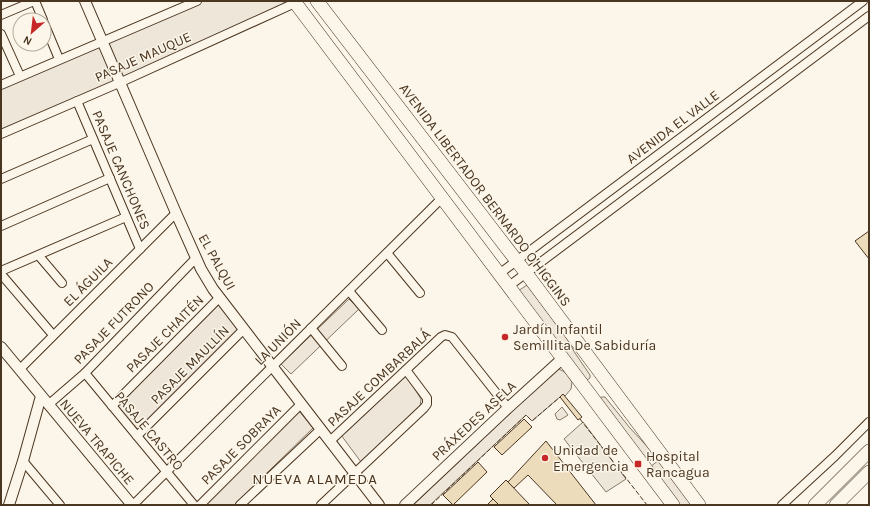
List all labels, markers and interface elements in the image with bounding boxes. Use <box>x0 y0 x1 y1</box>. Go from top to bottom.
north arrow <box>12 12 52 52</box>
street label: PASAJE MAUQUE <box>92 28 194 86</box>
text: N <box>21 33 34 48</box>
street label: AVENIDA LIBERTADOR BERNARDO O'HIGGINS <box>395 80 575 310</box>
street label: AVENIDA EL VALLE <box>623 87 723 167</box>
street label: PASAJE CANCHONES <box>88 108 154 232</box>
street label: EL PALQUI <box>195 231 239 293</box>
street label: EL ÁGUILA <box>59 253 116 310</box>
street label: PASAJE FUTRONO <box>70 278 158 368</box>
street label: PASAJE CHAITÉN <box>122 291 207 376</box>
street label: LA UNIÓN <box>251 315 305 369</box>
street label: PASAJE MAULLÍN <box>146 321 233 408</box>
place label: Jardín Infantil Semillita De Sabiduría <box>513 321 656 354</box>
street label: PASAJE COMBARBALÁ <box>323 325 434 430</box>
marker: Jardín Infantil Semillita De Sabiduría <box>500 332 510 342</box>
street label: PRÁXEDES ASELA <box>428 377 520 464</box>
street label: PASAJE CASTRO <box>111 388 187 474</box>
street label: NUEVA TRAPICHE <box>56 396 138 488</box>
street label: PASAJE SOBRAYA <box>198 402 284 488</box>
place label: Unidad de Emergencia <box>553 442 629 475</box>
place label: Hospital Rancagua <box>646 448 710 481</box>
marker: Unidad de Emergencia <box>540 453 550 463</box>
marker: Hospital Rancagua <box>633 459 643 469</box>
district label: NUEVA ALAMEDA <box>252 470 378 488</box>

